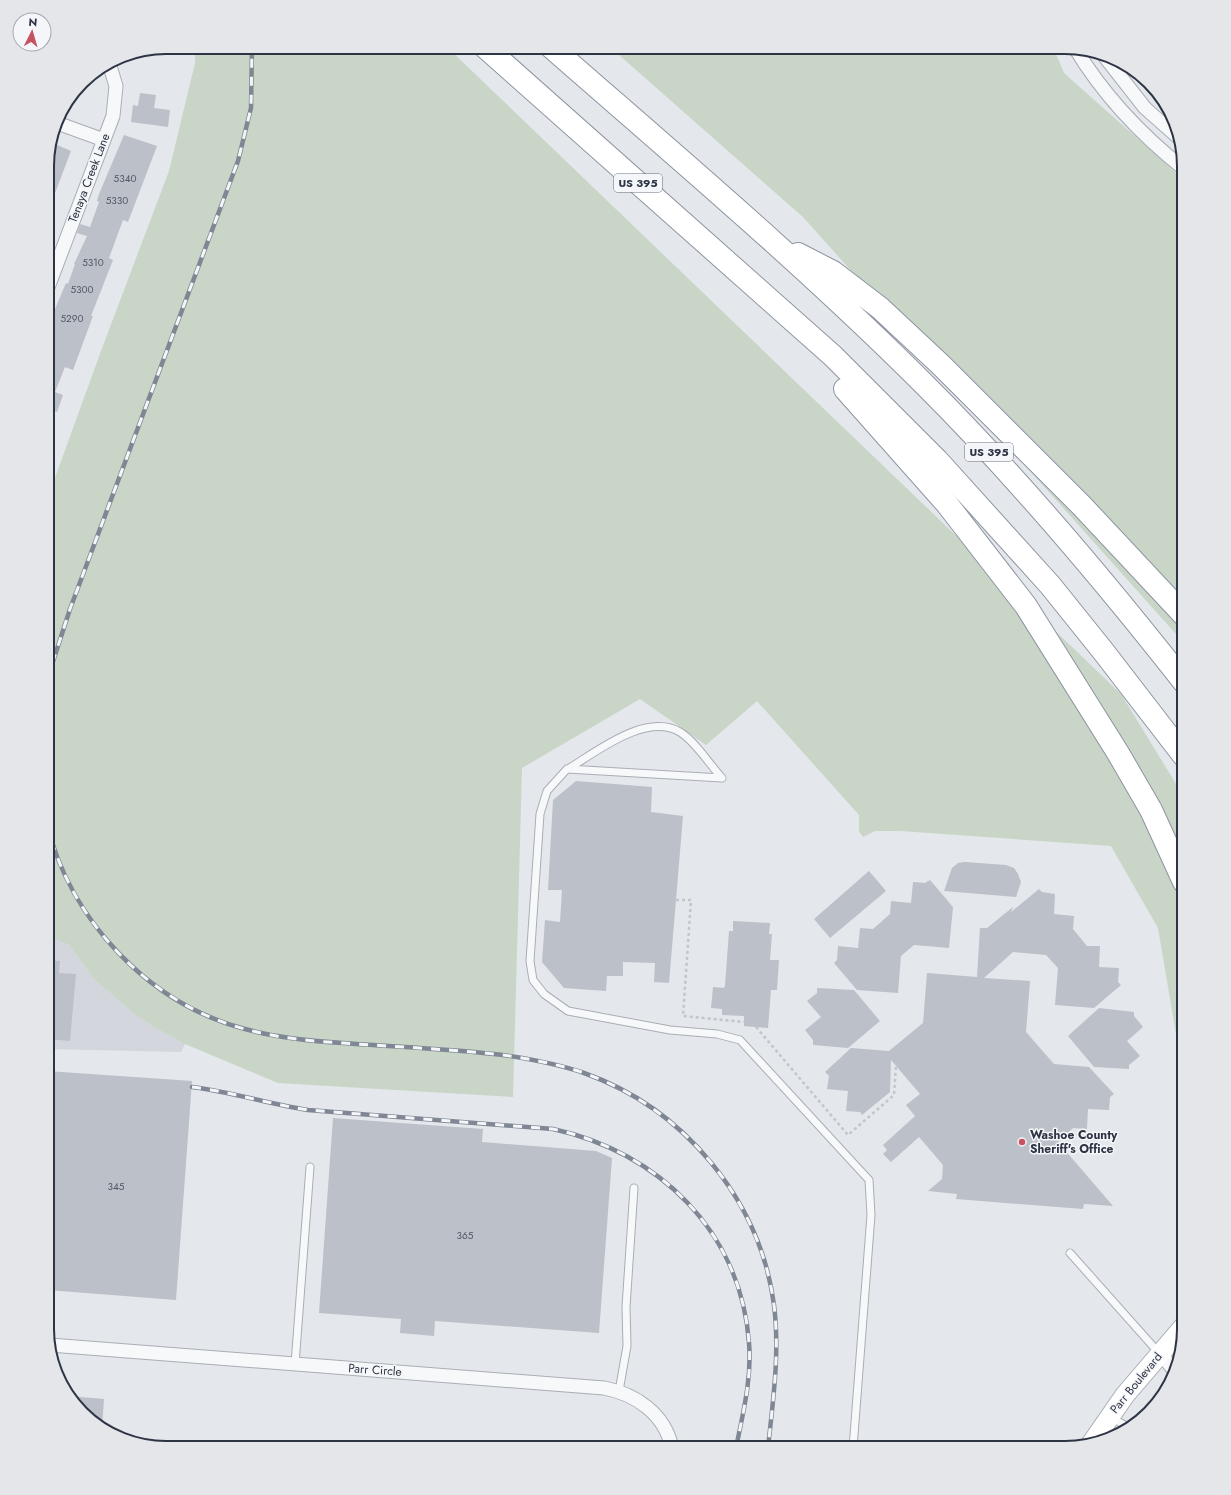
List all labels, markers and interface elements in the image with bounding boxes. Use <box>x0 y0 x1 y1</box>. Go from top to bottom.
north arrow <box>12 12 52 52</box>
text: N <box>28 14 38 30</box>
street label: Tenaya Creek Lane <box>64 131 114 225</box>
house number: 5340 <box>114 171 136 186</box>
road number: US 395 <box>614 174 662 192</box>
house number: 5330 <box>106 193 128 208</box>
house number: 5310 <box>82 255 104 270</box>
house number: 5300 <box>70 282 94 297</box>
house number: 5290 <box>60 311 84 326</box>
road number: US 395 <box>965 443 1013 461</box>
place label: Washoe County Sheriff's Office <box>1030 1126 1118 1158</box>
marker: Washoe County Sheriff's Office <box>1017 1137 1027 1147</box>
house number: 345 <box>108 1179 125 1194</box>
house number: 365 <box>457 1228 474 1243</box>
street label: Parr Boulevard <box>1106 1349 1166 1417</box>
street label: Parr Circle <box>348 1359 402 1381</box>

